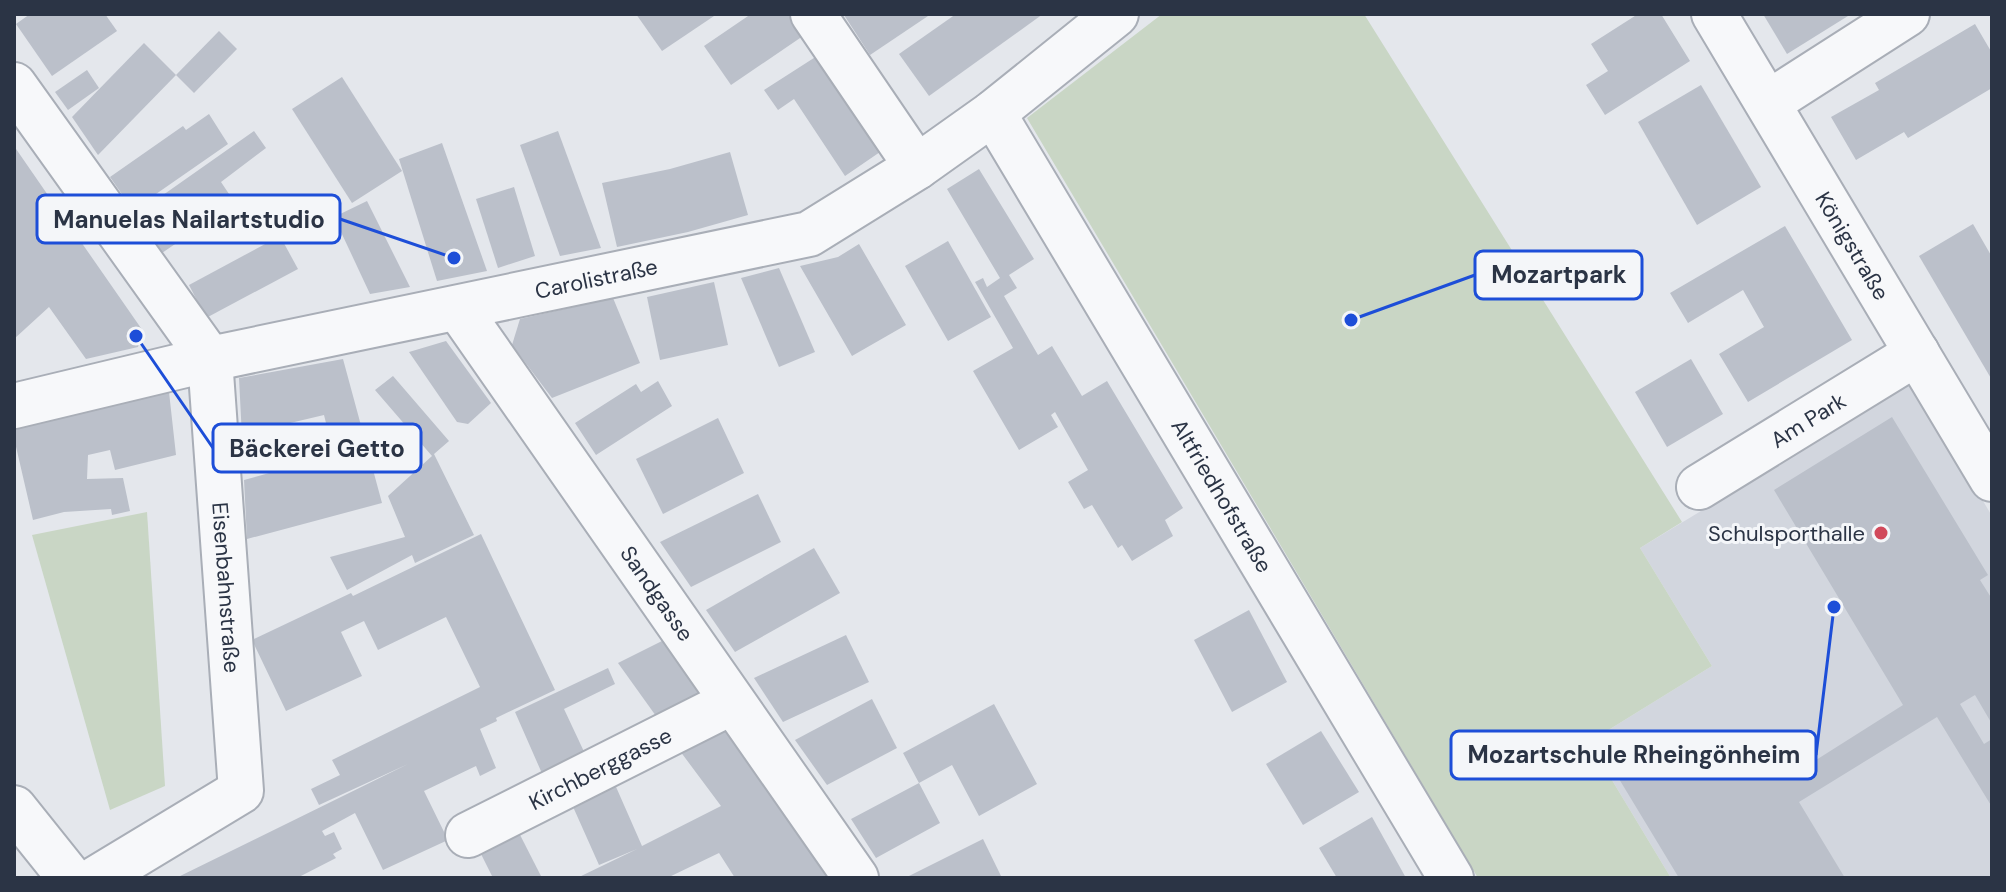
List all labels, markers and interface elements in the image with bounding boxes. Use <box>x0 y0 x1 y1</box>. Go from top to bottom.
street label: Königstraße <box>1809 186 1896 305</box>
callout: Manuelas Nailartstudio <box>37 195 340 243</box>
text: Manuelas Nailartstudio <box>53 204 325 235</box>
street label: Carolistraße <box>532 251 660 305</box>
callout: Mozartpark <box>1475 251 1642 299</box>
text: Mozartpark <box>1491 259 1627 290</box>
street label: Am Park <box>1765 386 1851 454</box>
street label: Altfriedhofstraße <box>1165 414 1279 578</box>
callout: Bäckerei Getto <box>213 424 421 472</box>
text: Bäckerei Getto <box>229 433 405 464</box>
street label: Eisenbahnstraße <box>206 501 247 674</box>
place label: Schulsporthalle <box>1708 519 1865 548</box>
marker: Schulsporthalle <box>1872 524 1890 542</box>
street label: Sandgasse <box>614 540 701 647</box>
street label: Kirchberggasse <box>524 720 677 817</box>
callout: Mozartschule Rheingönheim <box>1451 731 1816 779</box>
text: Mozartschule Rheingönheim <box>1468 739 1800 770</box>

